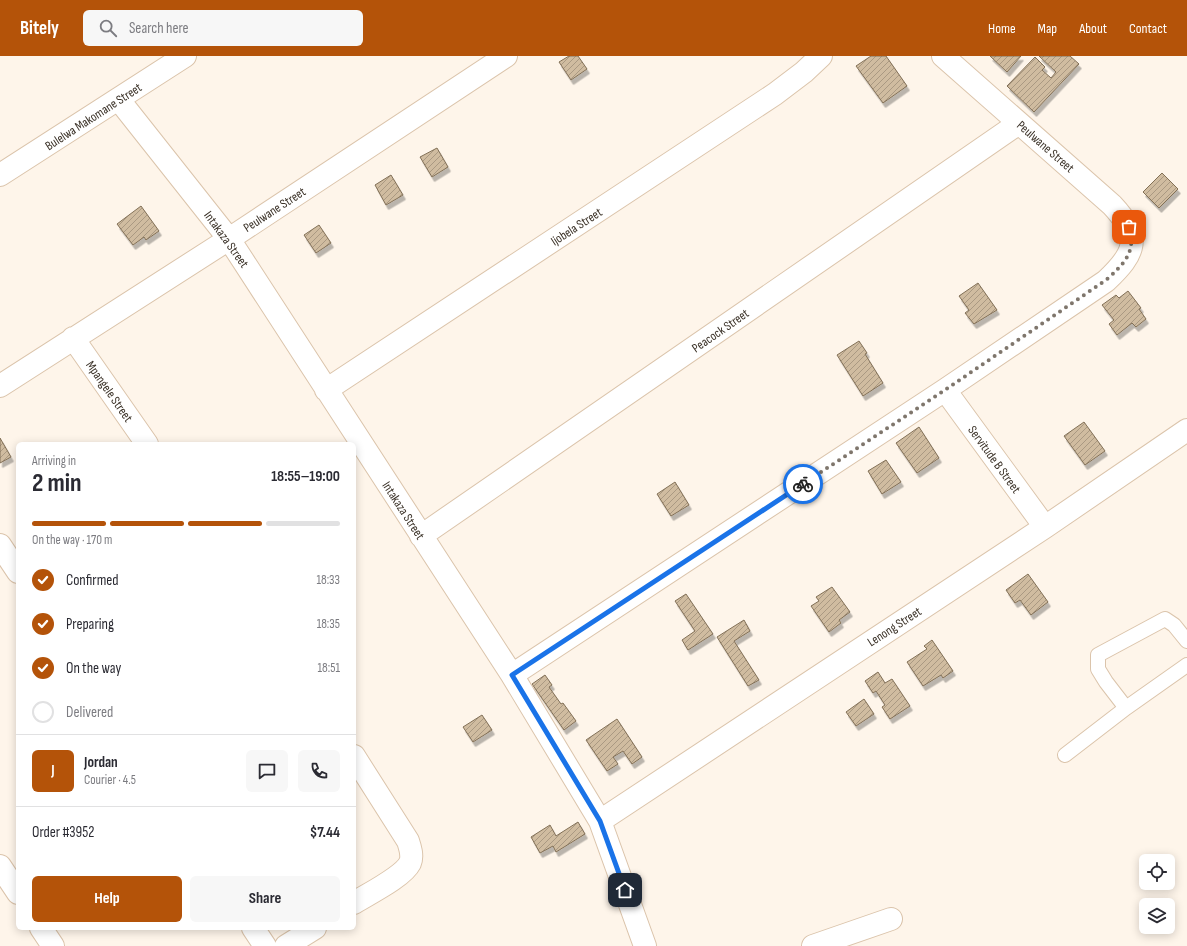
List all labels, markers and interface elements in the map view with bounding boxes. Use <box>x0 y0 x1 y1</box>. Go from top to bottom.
search box <box>83 10 363 46</box>
text: Bitely <box>20 17 59 40</box>
icon: search <box>97 17 119 39</box>
text: Search here <box>129 19 189 38</box>
text: Home <box>988 20 1016 37</box>
text: Map <box>1038 20 1057 37</box>
text: About <box>1079 20 1107 37</box>
text: Contact <box>1129 20 1167 37</box>
street label: Bulelwa Makomane Street <box>42 80 145 154</box>
street label: Peulwane Street <box>1013 117 1077 176</box>
street label: Peulwane Street <box>240 184 309 236</box>
street label: Ijobela Street <box>548 204 605 249</box>
street label: Intakaza Street <box>200 208 252 271</box>
pin <box>1112 210 1146 244</box>
icon: bag <box>1118 216 1140 238</box>
street label: Peacock Street <box>689 305 752 356</box>
street label: Mpangele Street <box>82 358 136 425</box>
street label: Servitude B Street <box>964 423 1024 496</box>
text: Arriving in <box>32 453 76 469</box>
courier <box>783 464 823 504</box>
text: 18:55–19:00 <box>271 467 340 486</box>
text: 2 min <box>32 468 82 499</box>
icon: bike <box>792 473 814 495</box>
street label: Intakaza Street <box>378 478 428 543</box>
text: On the way · 170 m <box>32 532 112 548</box>
icon: check <box>32 569 54 591</box>
text: Confirmed <box>66 571 119 590</box>
text: 18:33 <box>316 572 340 588</box>
street label: Lenong Street <box>865 603 925 650</box>
icon: check <box>32 613 54 635</box>
text: Preparing <box>66 615 114 634</box>
text: 18:35 <box>317 616 340 632</box>
icon: check <box>32 657 54 679</box>
text: On the way <box>66 659 121 678</box>
text: 18:51 <box>318 660 340 676</box>
text: Delivered <box>66 703 113 722</box>
button: chat <box>246 750 288 792</box>
button: phone <box>298 750 340 792</box>
text: Jordan <box>84 753 118 772</box>
text: J <box>51 761 55 780</box>
text: Courier · 4.5 <box>84 772 136 788</box>
text: Order #3952 <box>32 823 94 842</box>
text: $7.44 <box>310 823 340 842</box>
map controls <box>1139 854 1175 934</box>
button: locate <box>1139 854 1175 890</box>
pin <box>608 873 642 907</box>
button: Help <box>32 876 182 922</box>
button: Share <box>190 876 340 922</box>
icon: home <box>614 879 636 901</box>
button: layers <box>1139 898 1175 934</box>

